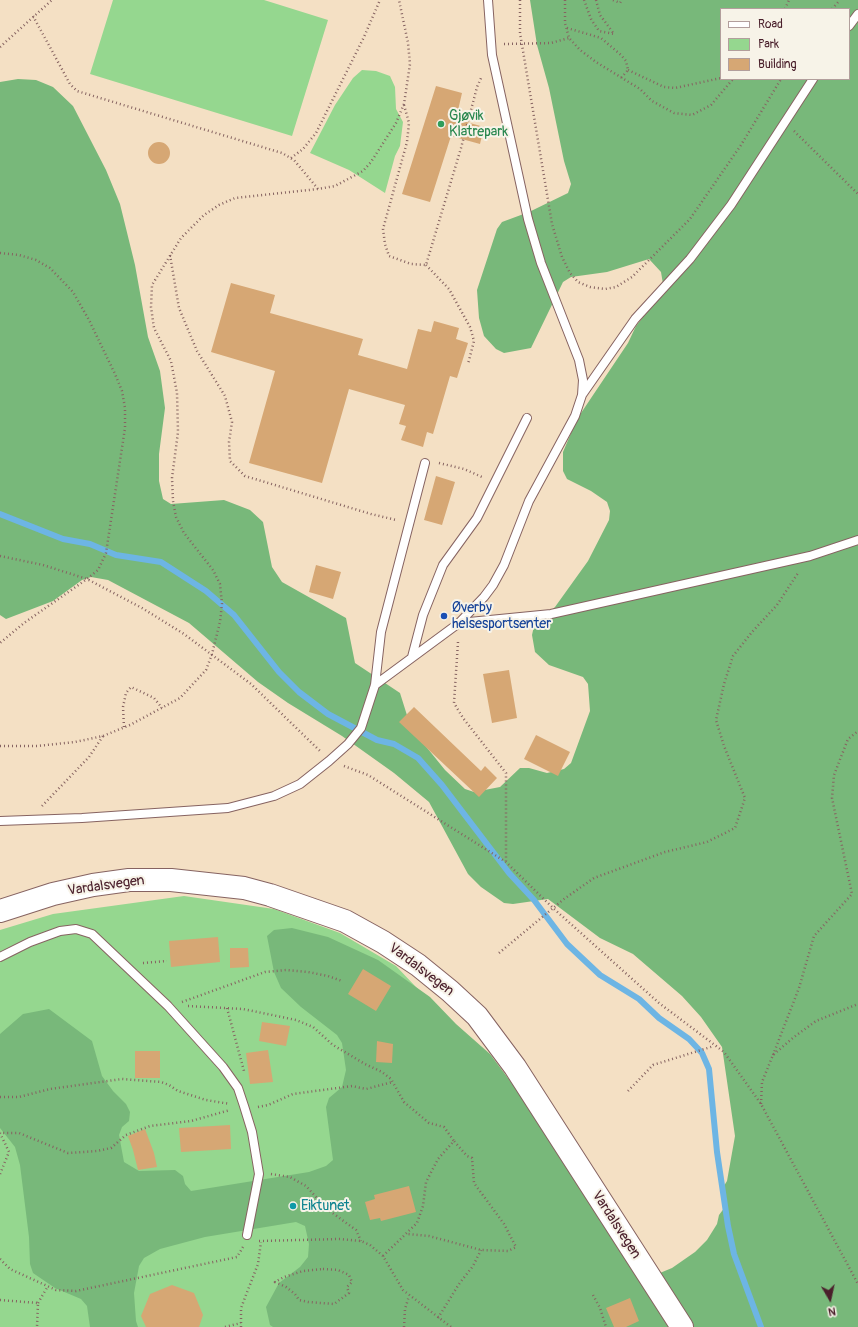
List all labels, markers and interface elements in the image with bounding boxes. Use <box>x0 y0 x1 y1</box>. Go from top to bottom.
legend <box>720 8 850 80</box>
text: Road <box>758 17 783 32</box>
text: Park <box>758 37 779 52</box>
text: Building <box>758 57 797 72</box>
place label: Gjøvik Klatrepark <box>449 108 508 140</box>
marker: Gjøvik Klatrepark <box>436 119 446 129</box>
place label: Øverby helsesportsenter <box>452 600 551 632</box>
marker: Øverby helsesportsenter <box>439 611 449 621</box>
street label: Vardalsvegen <box>67 872 145 900</box>
street label: Vardalsvegen <box>385 940 457 1000</box>
street label: Vardalsvegen <box>588 1188 644 1262</box>
place label: Eiktunet <box>301 1198 350 1214</box>
marker: Eiktunet <box>288 1201 298 1211</box>
north arrow <box>810 1279 850 1319</box>
text: N <box>827 1304 837 1318</box>

